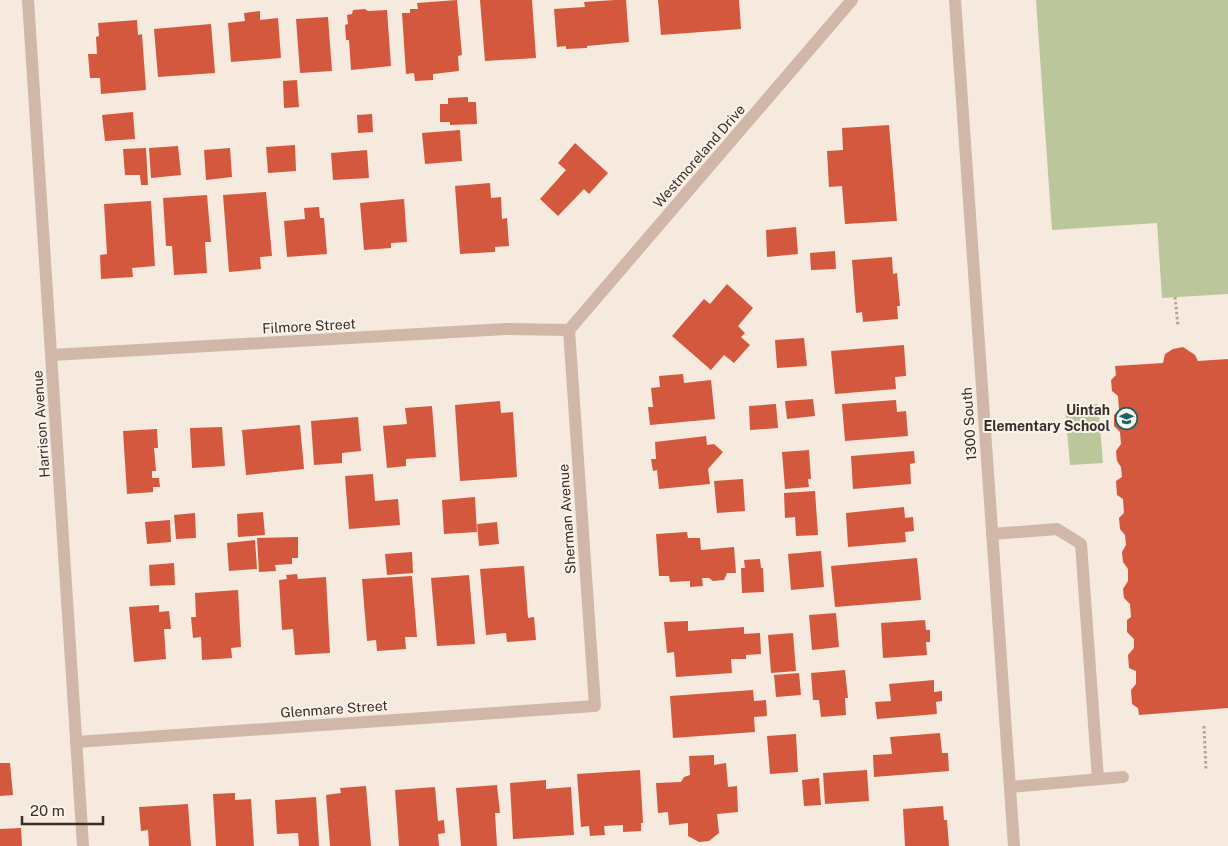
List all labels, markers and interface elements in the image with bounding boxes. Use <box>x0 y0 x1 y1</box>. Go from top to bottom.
street label: Westmoreland Drive <box>650 101 748 211</box>
street label: Filmore Street <box>262 316 356 336</box>
street label: Harrison Avenue <box>29 370 53 478</box>
street label: 1300 South <box>958 387 980 461</box>
place label: Uintah Elementary School <box>983 402 1110 434</box>
school or university icon: Uintah Elementary School <box>1114 406 1138 430</box>
street label: Sherman Avenue <box>555 463 579 575</box>
street label: Glenmare Street <box>280 697 388 721</box>
scale bar <box>22 794 104 826</box>
text: 20 m <box>30 802 65 819</box>

